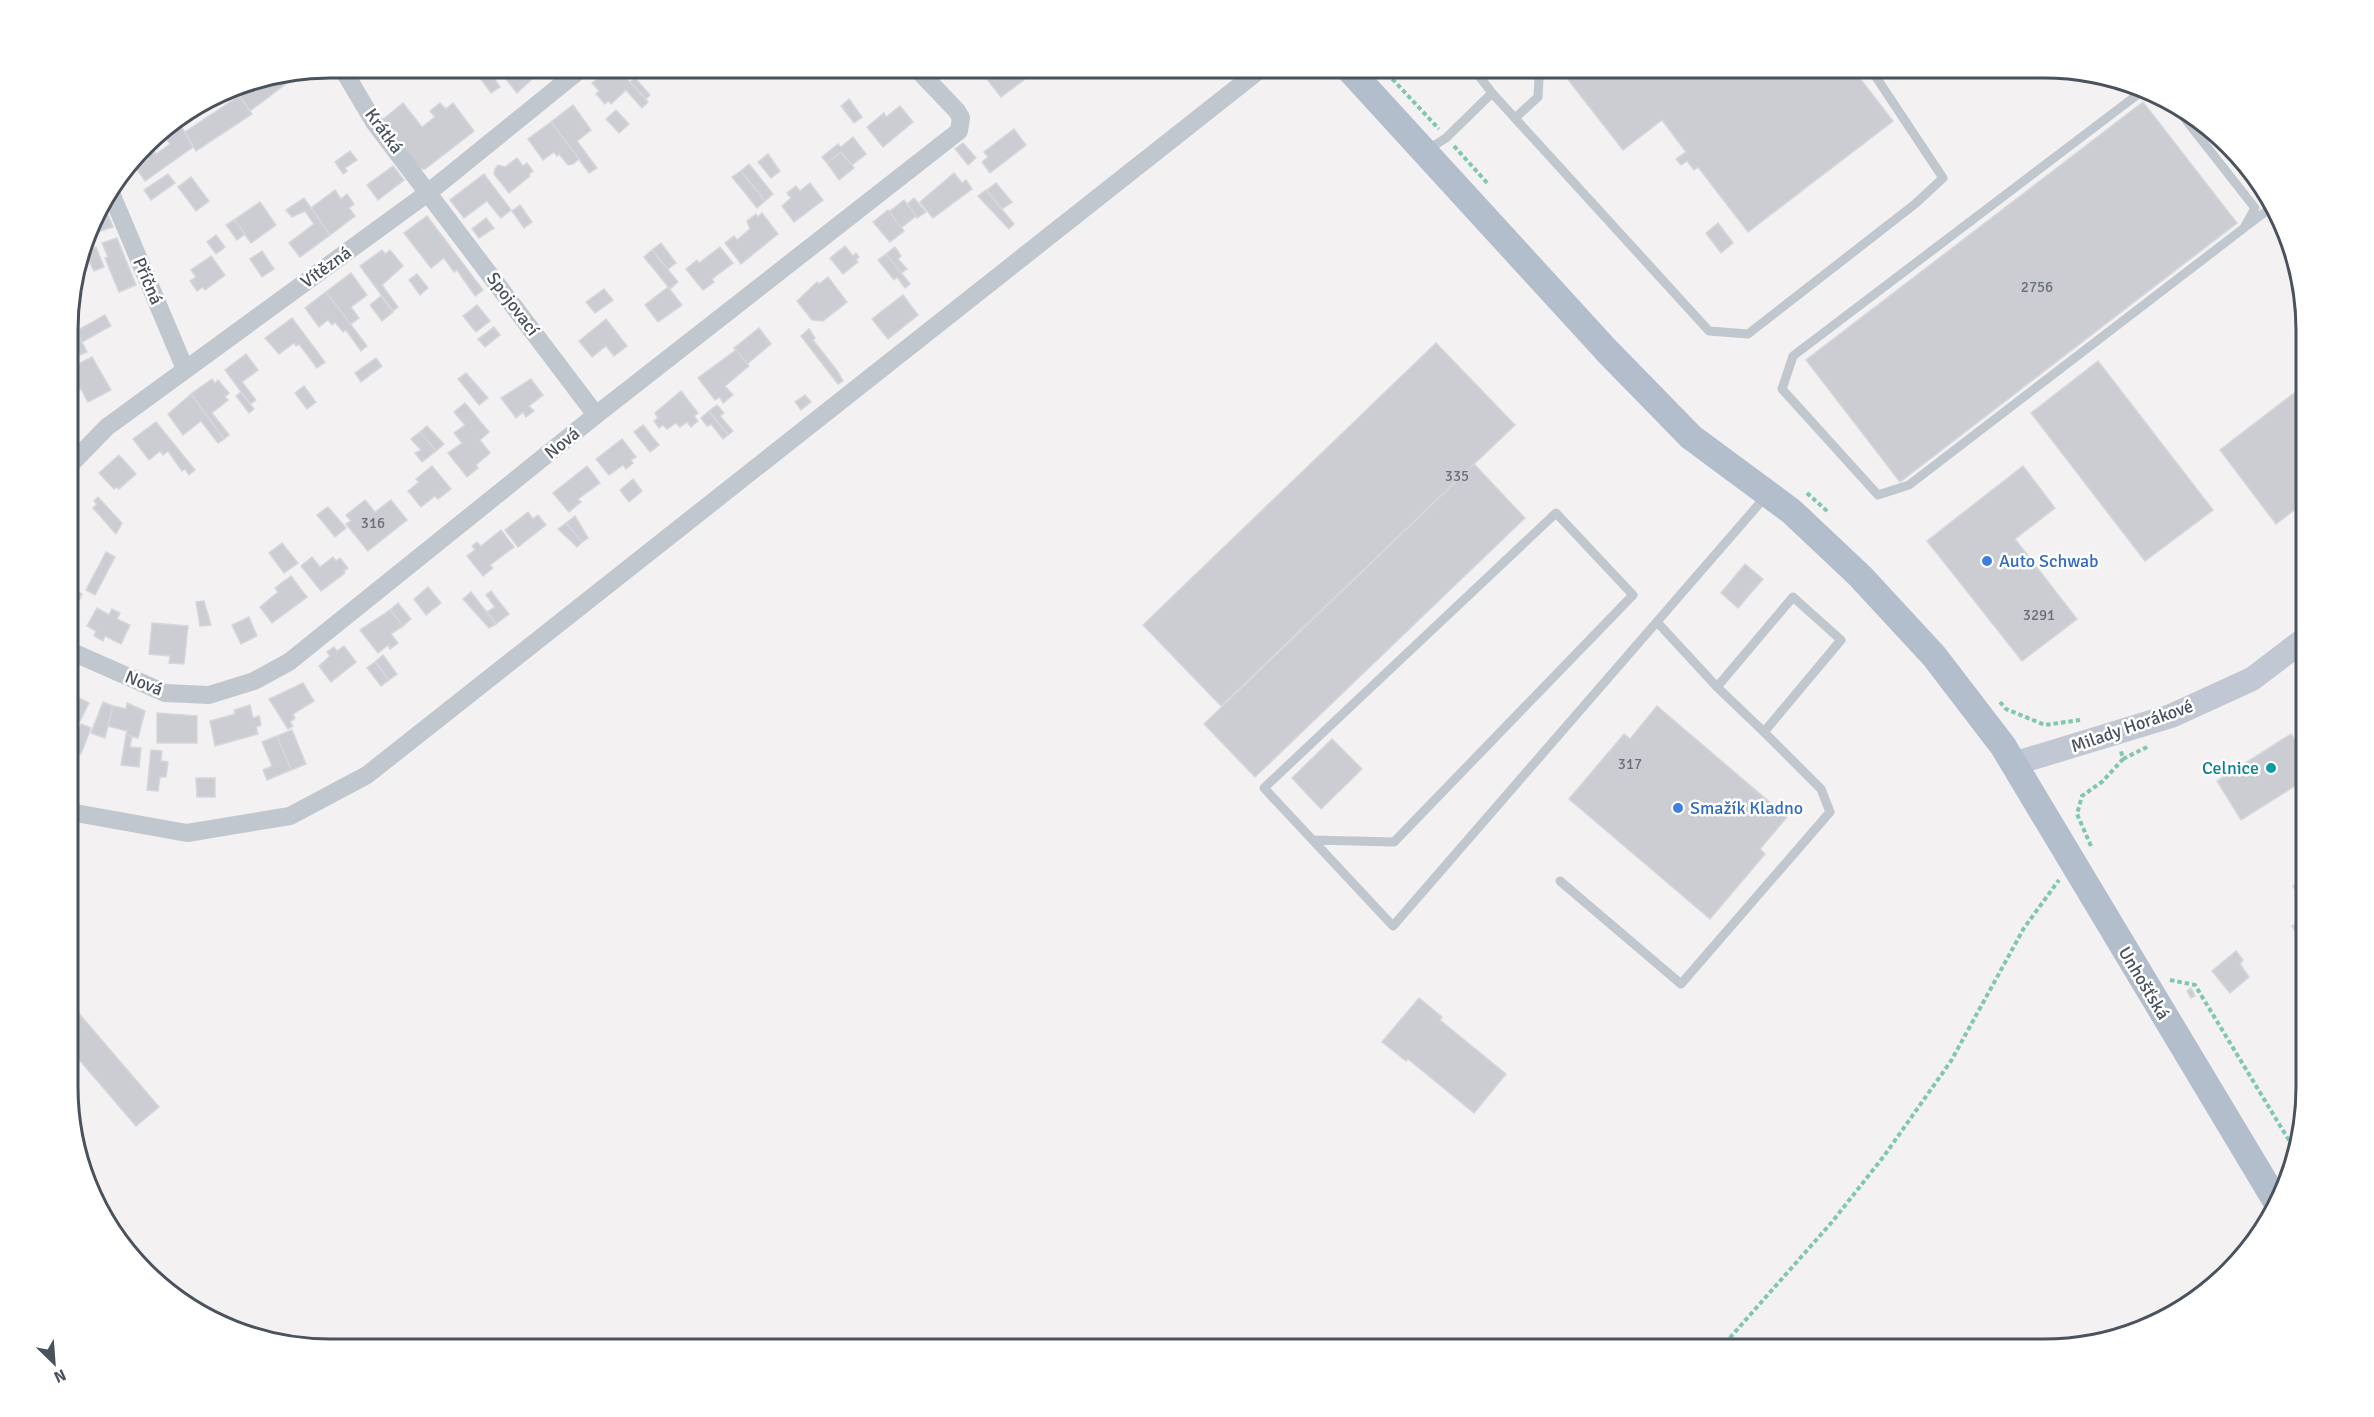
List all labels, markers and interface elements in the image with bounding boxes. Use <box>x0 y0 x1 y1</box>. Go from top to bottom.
street label: Krátká <box>360 104 408 158</box>
street label: Vítězná <box>296 241 356 293</box>
street label: Příčná <box>128 254 168 308</box>
street label: Spojovací <box>482 268 544 340</box>
house number: 2756 <box>2021 278 2053 296</box>
street label: Nová <box>540 422 584 464</box>
house number: 335 <box>1445 467 1469 485</box>
house number: 316 <box>361 514 385 532</box>
place label: Auto Schwab <box>1999 550 2099 572</box>
marker: Auto Schwab <box>1980 554 1994 568</box>
house number: 3291 <box>2023 606 2055 624</box>
street label: Nová <box>122 666 166 700</box>
street label: Milady Horákové <box>2068 695 2196 757</box>
house number: 317 <box>1618 755 1642 773</box>
place label: Celnice <box>2202 757 2259 779</box>
marker: Celnice <box>2264 761 2278 775</box>
place label: Smažík Kladno <box>1690 797 1803 819</box>
marker: Smažík Kladno <box>1671 801 1685 815</box>
street label: Unhošťská <box>2114 942 2174 1024</box>
north arrow <box>24 1333 84 1393</box>
text: N <box>51 1364 69 1387</box>

